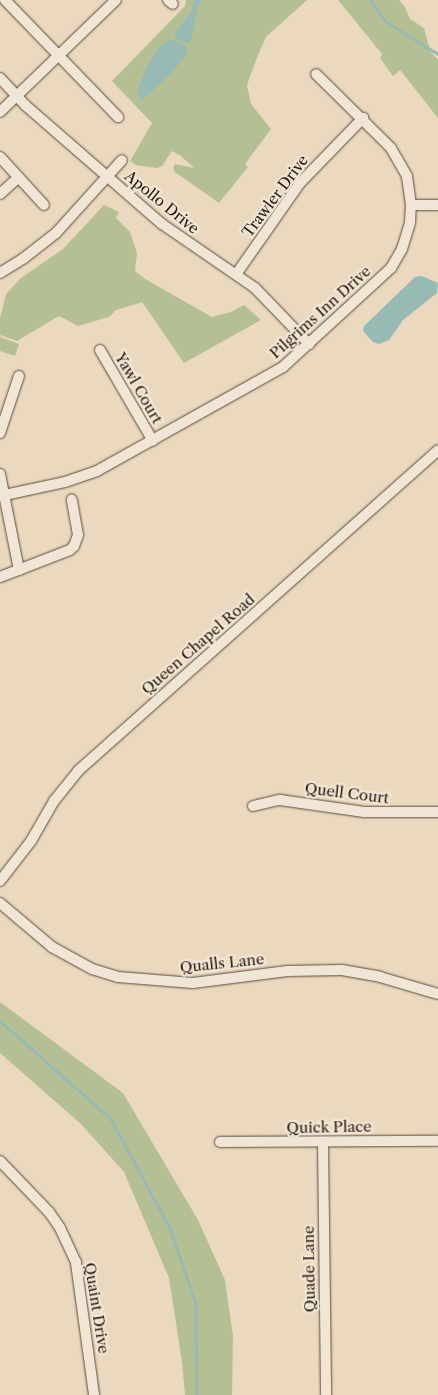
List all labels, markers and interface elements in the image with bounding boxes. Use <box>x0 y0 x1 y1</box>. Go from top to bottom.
street label: Trawler Drive <box>238 151 312 241</box>
street label: Apollo Drive <box>121 166 203 238</box>
street label: Pilgrims Inn Drive <box>266 262 374 362</box>
street label: Yawl Court <box>111 349 167 427</box>
street label: Queen Chapel Road <box>138 590 258 698</box>
street label: Quell Court <box>304 779 390 807</box>
street label: Qualls Lane <box>179 950 265 976</box>
street label: Quick Place <box>286 1117 372 1137</box>
street label: Quade Lane <box>299 1226 319 1312</box>
street label: Quaint Drive <box>81 1261 113 1355</box>

